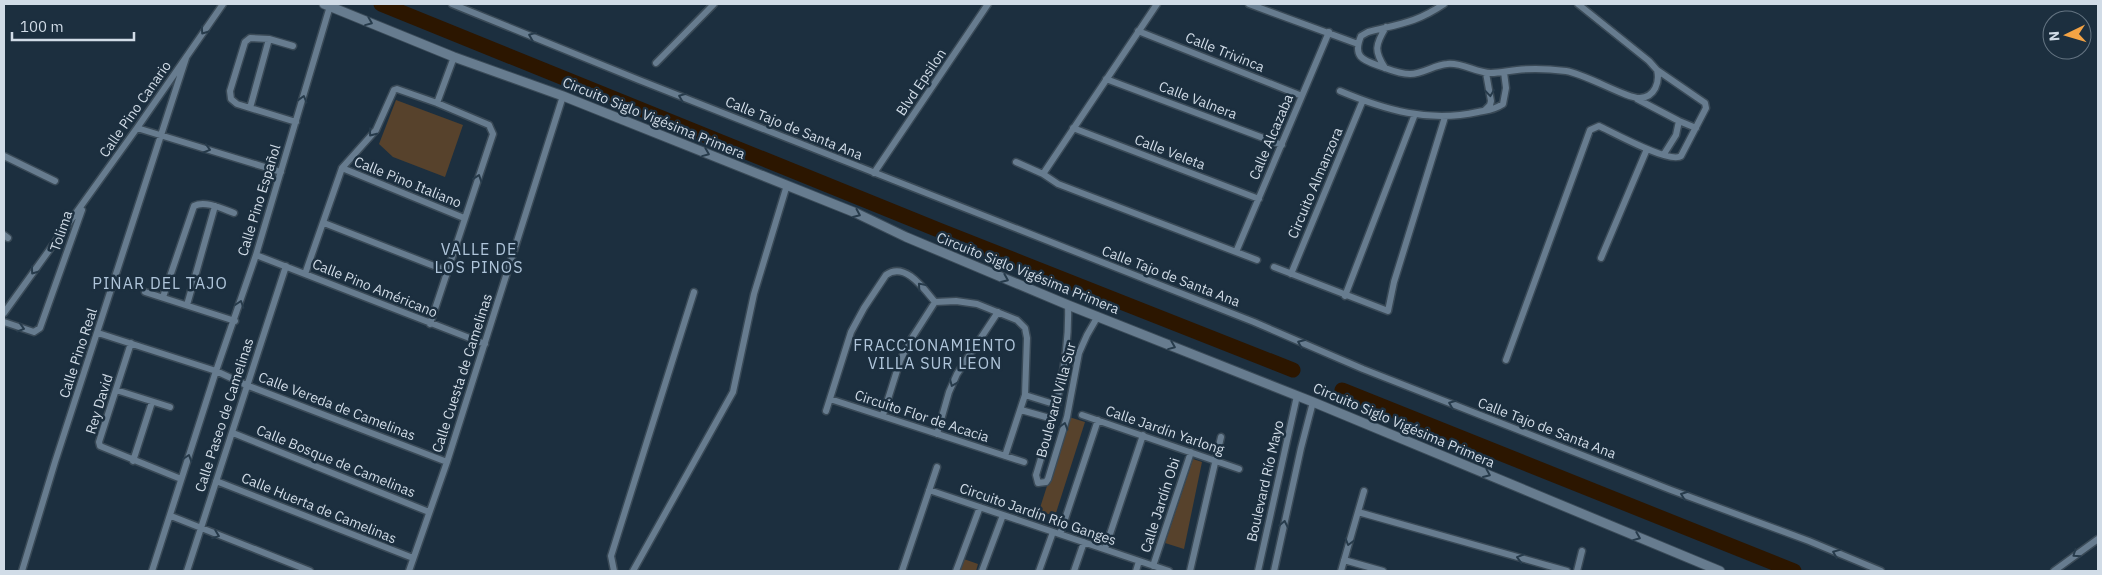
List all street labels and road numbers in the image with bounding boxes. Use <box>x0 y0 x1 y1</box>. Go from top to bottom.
street label: Calle Trivinca <box>1183 28 1268 76</box>
street label: Blvd Epsilon <box>892 45 950 119</box>
street label: Calle Pino Canario <box>95 57 175 161</box>
street label: Circuito Siglo Vigésima Primera <box>560 73 748 163</box>
street label: Calle Valnera <box>1156 77 1240 123</box>
street label: Calle Alcazaba <box>1245 91 1297 183</box>
street label: Calle Tajo de Santa Ana <box>723 92 866 164</box>
street label: Circuito Almanzora <box>1283 124 1347 241</box>
street label: Calle Veleta <box>1132 130 1208 174</box>
street label: Calle Pino Español <box>233 142 285 258</box>
street label: Calle Pino Italiano <box>352 152 465 212</box>
street label: Tolima <box>46 208 77 254</box>
street label: Circuito Siglo Vigésima Primera <box>934 228 1122 318</box>
street label: Calle Tajo de Santa Ana <box>1099 241 1243 311</box>
street label: Calle Pino Américano <box>310 255 440 321</box>
street label: Calle Cuesta de Camelinas <box>428 291 496 455</box>
street label: Calle Pino Real <box>55 306 101 400</box>
street label: Calle Paseo de Camelinas <box>191 336 257 494</box>
street label: Boulevard Villa Sur <box>1032 340 1080 460</box>
street label: Calle Vereda de Camelinas <box>256 368 418 444</box>
street label: Rey David <box>81 372 117 436</box>
street label: Circuito Siglo Vigésima Primera <box>1310 379 1498 472</box>
street label: Circuito Flor de Acacia <box>853 386 992 446</box>
street label: Calle Tajo de Santa Ana <box>1475 393 1619 463</box>
street label: Calle Jardín Yarlong <box>1103 401 1227 459</box>
street label: Boulevard Río Mayo <box>1242 418 1288 544</box>
street label: Calle Bosque de Camelinas <box>254 421 418 501</box>
street label: Calle Jardín Obi <box>1136 455 1184 555</box>
street label: Calle Huerta de Camelinas <box>239 469 399 547</box>
street label: Circuito Jardín Río Ganges <box>957 479 1119 549</box>

